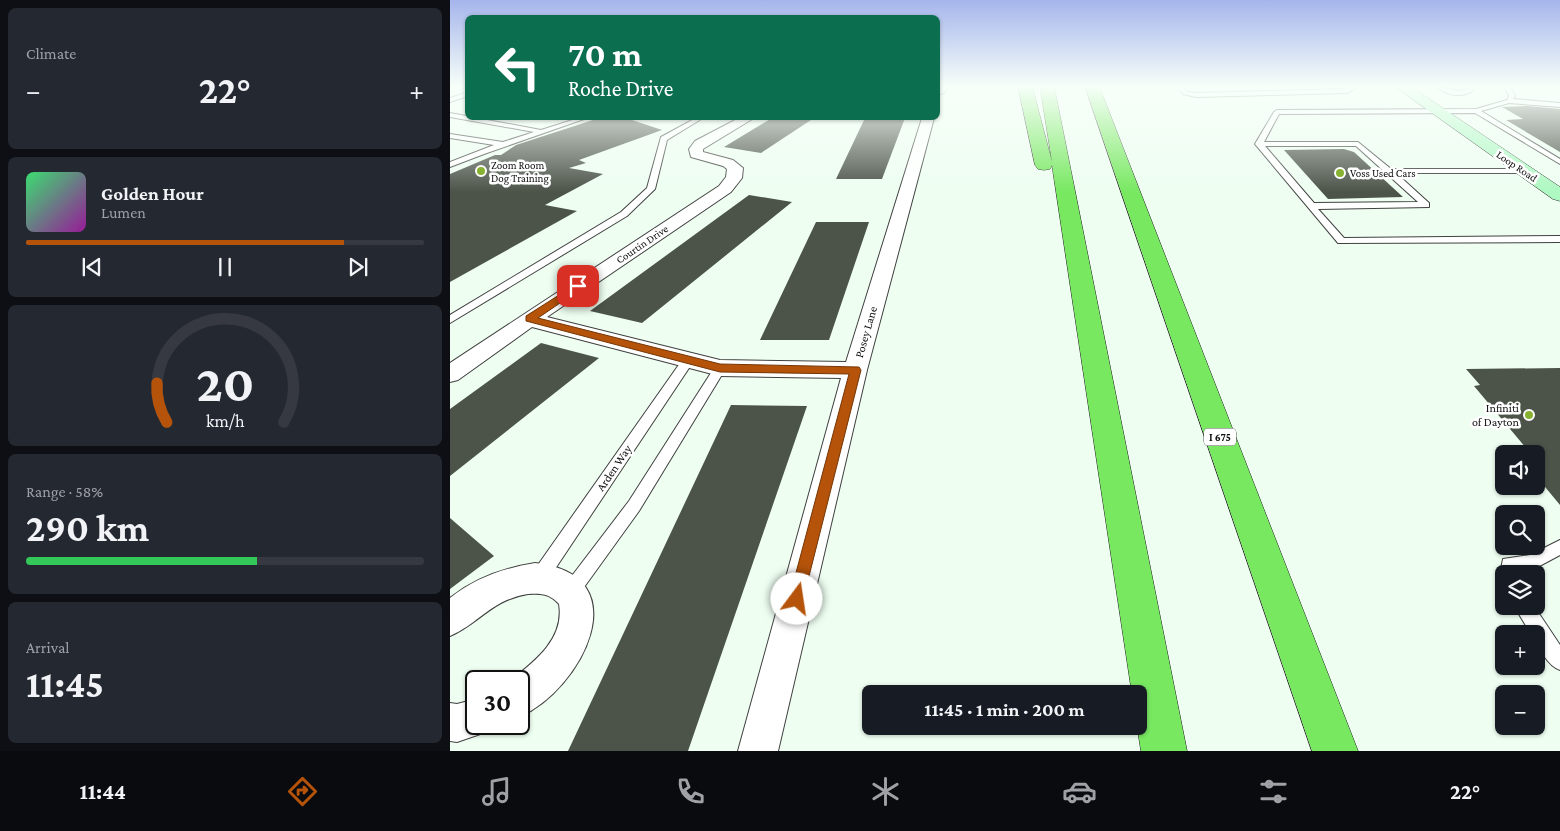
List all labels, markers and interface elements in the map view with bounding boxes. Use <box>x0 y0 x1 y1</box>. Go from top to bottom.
icon: left <box>485 35 550 100</box>
text: 70 m <box>568 35 642 74</box>
text: Climate <box>26 45 76 62</box>
text: 22° <box>199 69 251 111</box>
text: − <box>26 75 41 106</box>
text: + <box>409 75 424 106</box>
text: Roche Drive <box>568 76 673 101</box>
street label: Loop Road <box>1494 148 1540 185</box>
place label: Zoom Room Dog Training <box>491 159 550 185</box>
marker: Zoom Room Dog Training <box>475 165 487 177</box>
marker: Voss Used Cars <box>1334 167 1346 179</box>
place label: Voss Used Cars <box>1350 167 1416 179</box>
text: Golden Hour <box>101 183 204 204</box>
text: Lumen <box>101 204 146 221</box>
street label: Courtin Drive <box>614 222 670 266</box>
icon: previous <box>78 253 106 281</box>
icon: pause <box>211 253 239 281</box>
icon: next <box>344 253 372 281</box>
pin <box>557 265 599 307</box>
icon: arrive <box>564 272 592 300</box>
street label: Posey Lane <box>852 305 880 359</box>
text: 20 <box>196 354 254 412</box>
place label: Infiniti of Dayton <box>1472 401 1520 429</box>
marker: Infiniti of Dayton <box>1523 409 1535 421</box>
text: km/h <box>206 411 245 431</box>
road number: I 675 <box>1204 428 1236 446</box>
street label: Arden Way <box>593 442 635 494</box>
map controls <box>1495 445 1545 735</box>
button: sound <box>1495 445 1545 495</box>
text: Range · 58% <box>26 483 103 500</box>
button: search <box>1495 505 1545 555</box>
text: 290 km <box>26 507 149 549</box>
button: layers <box>1495 565 1545 615</box>
position arrow <box>770 572 822 624</box>
button: + <box>1495 625 1545 675</box>
text: Arrival <box>26 639 70 656</box>
text: 11:45 <box>26 663 104 705</box>
speed limit sign: 30 <box>465 670 530 735</box>
button: − <box>1495 685 1545 735</box>
text: 11:45 · 1 min · 200 m <box>924 699 1085 720</box>
icon: directions <box>285 774 320 809</box>
icon: music <box>479 774 514 809</box>
icon: phone <box>673 774 708 809</box>
icon: climate <box>868 774 903 809</box>
icon: car <box>1062 774 1097 809</box>
icon: filters <box>1256 774 1291 809</box>
text: 11:44 <box>80 779 126 804</box>
text: 22° <box>1450 779 1480 804</box>

